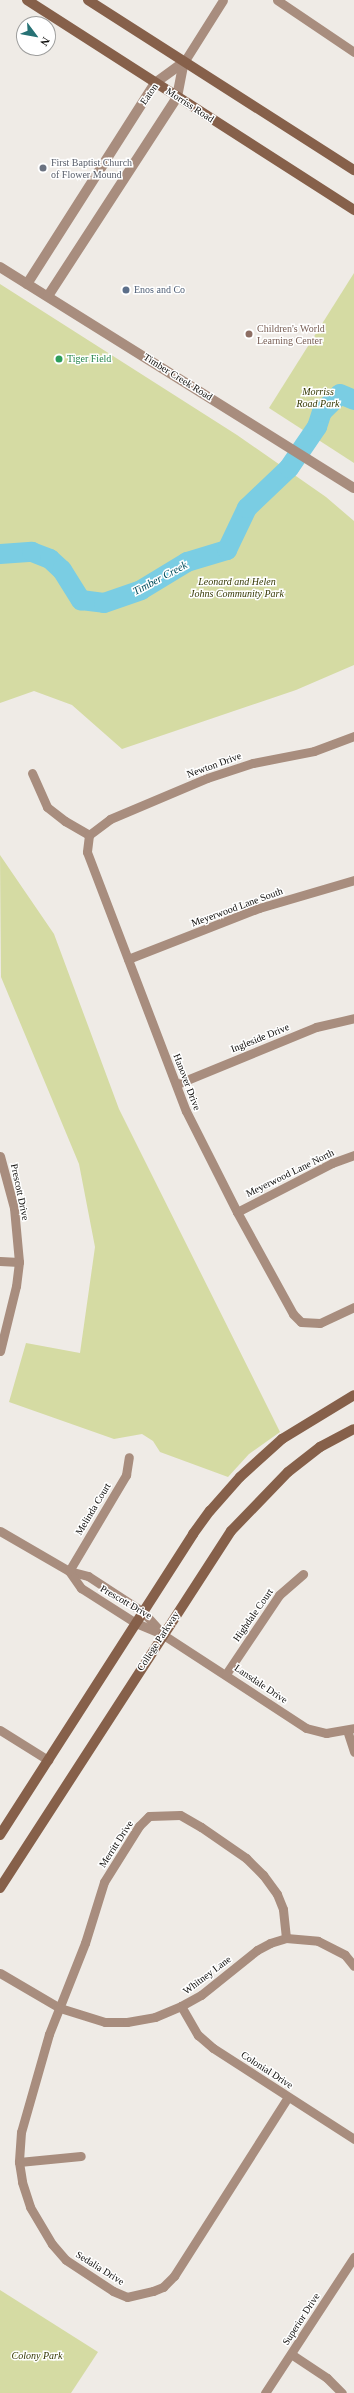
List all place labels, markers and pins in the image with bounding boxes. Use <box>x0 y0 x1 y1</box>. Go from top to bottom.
place label: First Baptist Church of Flower Mound <box>51 156 132 180</box>
marker: First Baptist Church of Flower Mound <box>38 163 48 173</box>
place label: Enos and Co <box>134 284 185 296</box>
marker: Enos and Co <box>121 285 131 295</box>
place label: Children's World Learning Center <box>257 322 325 346</box>
marker: Children's World Learning Center <box>244 329 254 339</box>
place label: Tiger Field <box>67 353 111 365</box>
marker: Tiger Field <box>54 354 64 364</box>

